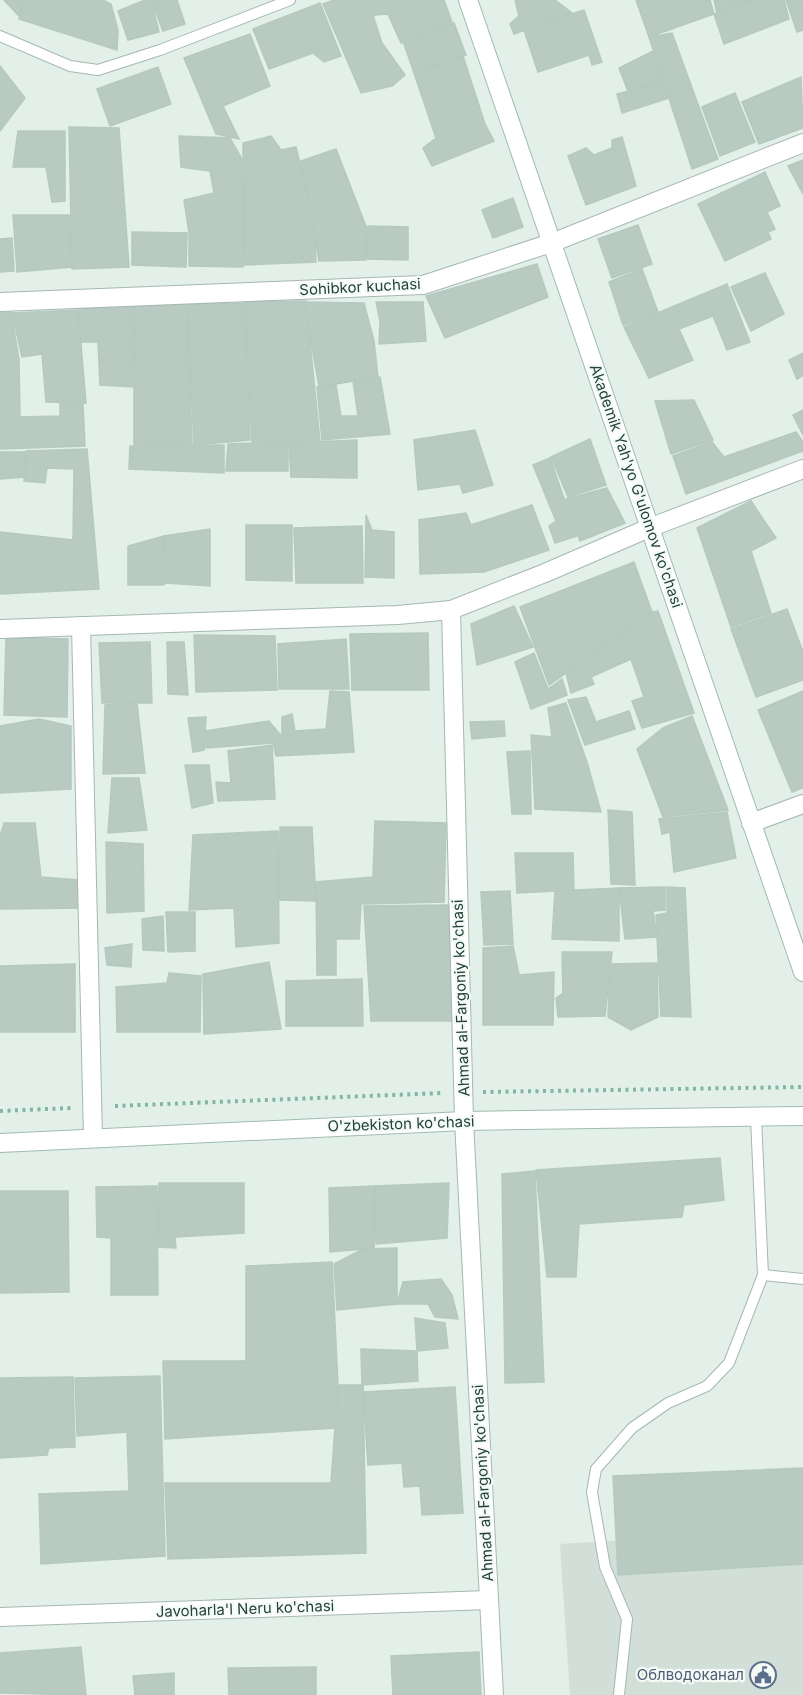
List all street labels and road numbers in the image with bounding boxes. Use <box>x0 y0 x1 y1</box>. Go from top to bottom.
street label: Sohibkor kuchasi <box>299 274 421 299</box>
street label: Akademik Yah'yo G'ulomov ko'chasi <box>586 362 687 610</box>
street label: Ahmad al-Fargoniy ko'chasi <box>448 899 473 1097</box>
street label: O'zbekiston ko'chasi <box>327 1111 475 1136</box>
street label: Ahmad al-Fargoniy ko'chasi <box>468 1384 497 1582</box>
street label: Javoharla'l Neru ko'chasi <box>155 1596 335 1621</box>

